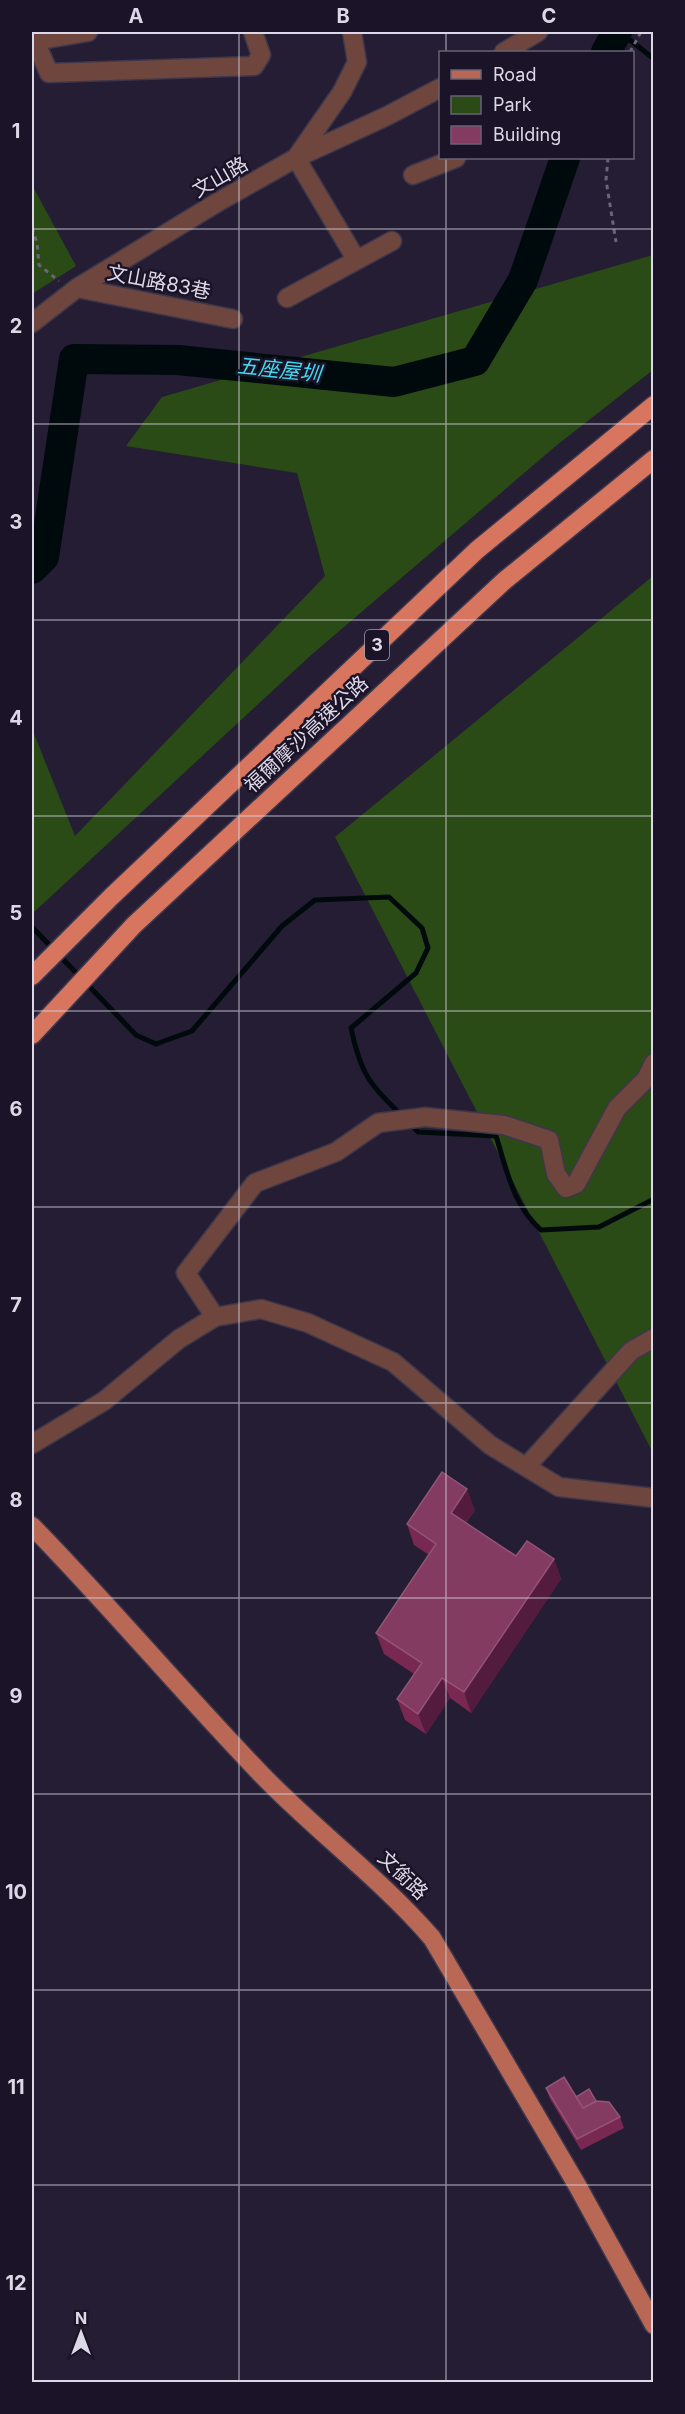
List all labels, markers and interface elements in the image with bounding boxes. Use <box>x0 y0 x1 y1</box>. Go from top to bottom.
text: A <box>129 4 144 28</box>
text: B <box>336 4 350 28</box>
text: C <box>542 4 556 28</box>
legend <box>439 51 634 159</box>
text: Road <box>493 64 536 85</box>
text: Park <box>493 94 532 115</box>
text: 1 <box>12 119 20 143</box>
text: Building <box>493 124 561 145</box>
street label: 文山路 <box>188 152 252 202</box>
street label: 文山路83巷 <box>105 260 213 304</box>
text: 2 <box>10 314 22 338</box>
water label: 五座屋圳 <box>236 353 325 387</box>
text: 3 <box>10 510 22 534</box>
road number: 3 <box>365 630 389 660</box>
street label: 福爾摩沙高速公路 <box>239 671 373 797</box>
text: 4 <box>9 706 23 730</box>
text: 5 <box>10 901 22 925</box>
text: 6 <box>10 1097 23 1121</box>
text: 7 <box>10 1293 22 1317</box>
text: 8 <box>9 1488 23 1512</box>
text: 9 <box>10 1684 23 1708</box>
street label: 文銜路 <box>373 1846 433 1904</box>
text: 10 <box>5 1880 27 1904</box>
text: 11 <box>7 2075 25 2099</box>
text: 12 <box>5 2271 27 2295</box>
north arrow <box>51 2303 111 2363</box>
text: N <box>75 2308 87 2328</box>

